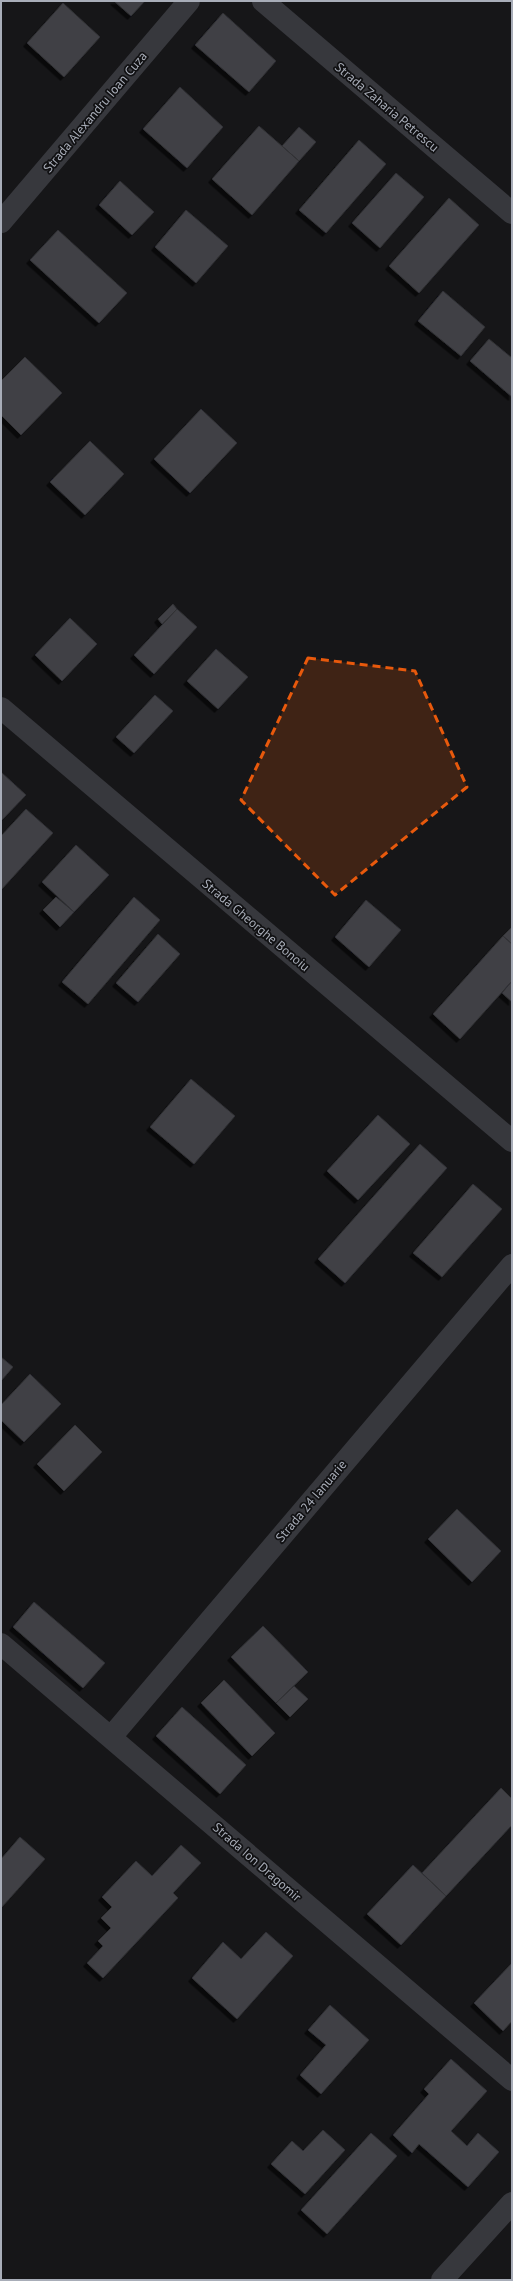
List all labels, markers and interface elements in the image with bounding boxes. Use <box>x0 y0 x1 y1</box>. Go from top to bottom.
street label: Strada Alexandru Ioan Cuza <box>39 48 151 176</box>
street label: Strada Zaharia Petrescu <box>332 59 442 155</box>
street label: Strada Gheorghe Bonoiu <box>199 875 313 975</box>
street label: Strada 24 Ianuarie <box>272 1456 350 1546</box>
street label: Strada Ion Dragomir <box>209 1819 305 1906</box>

